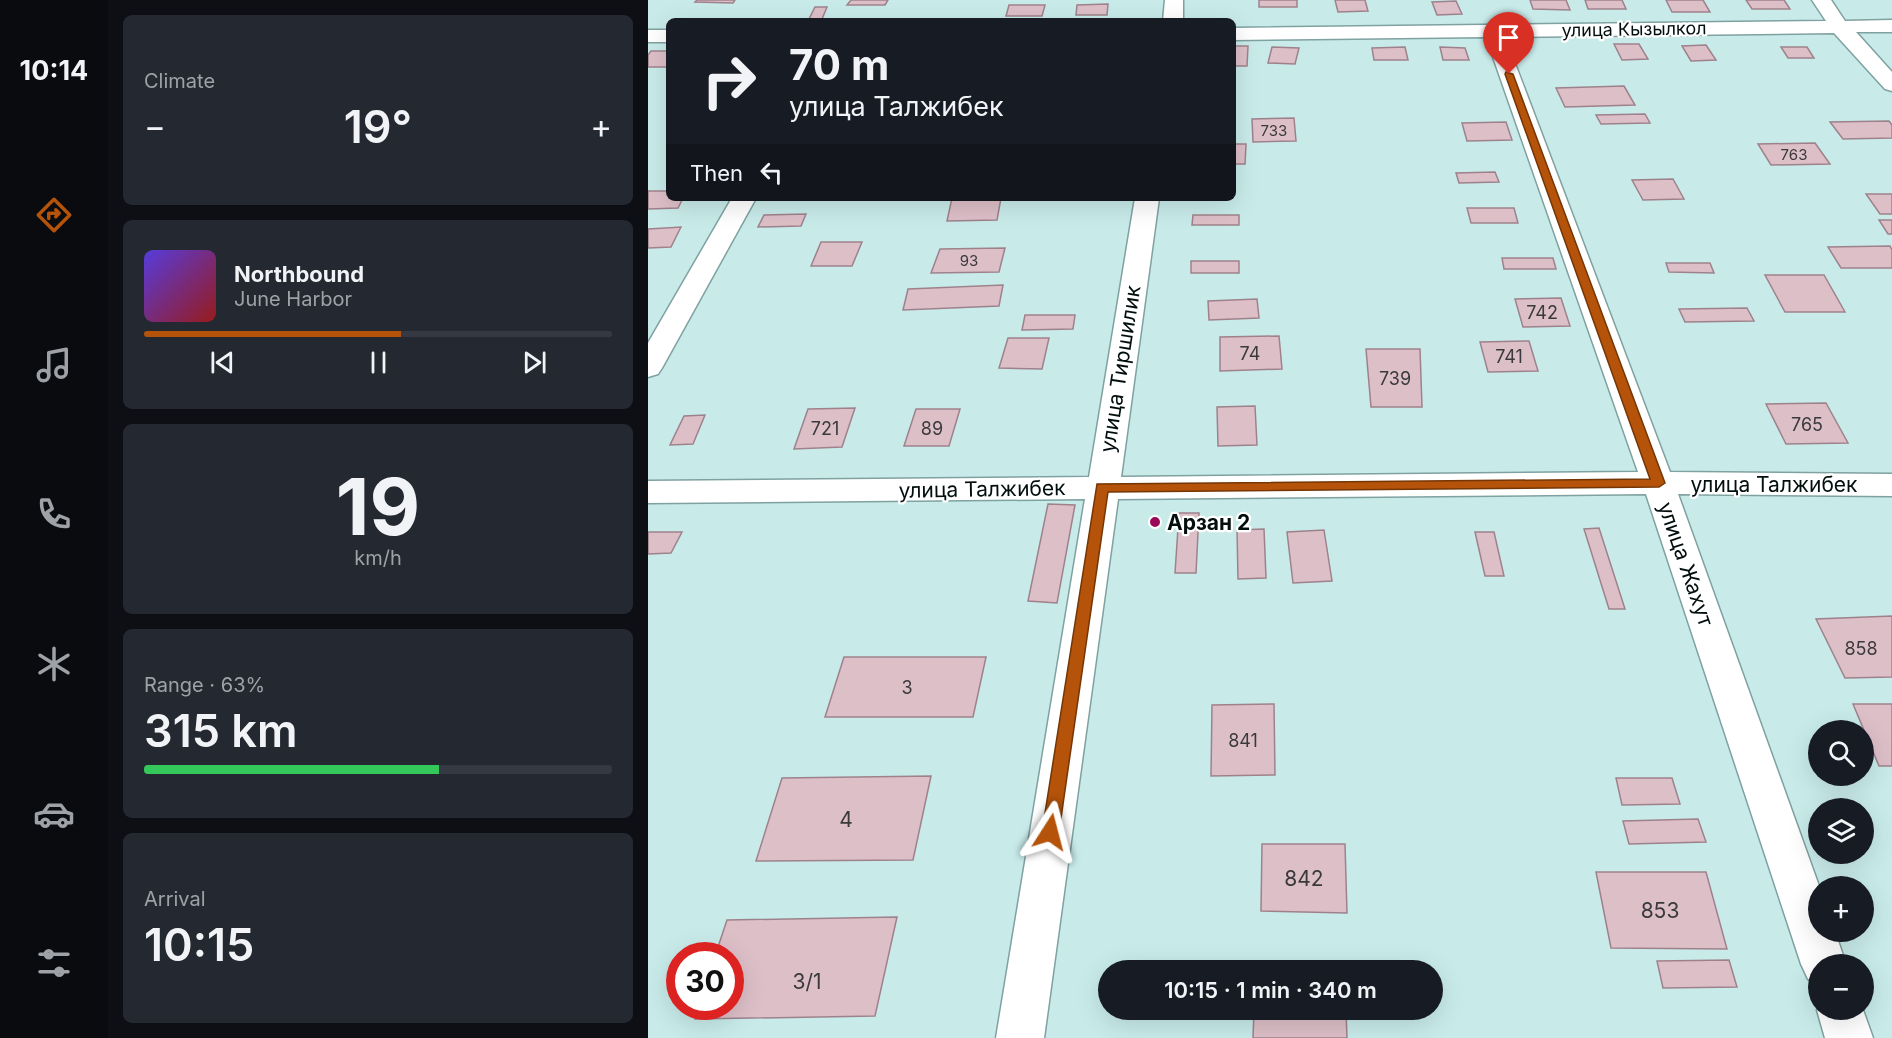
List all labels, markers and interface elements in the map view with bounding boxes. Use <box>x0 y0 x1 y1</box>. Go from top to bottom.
pin <box>1483 12 1534 74</box>
street label: улица Кызылкол <box>1561 17 1707 41</box>
icon: arrive <box>1492 21 1525 54</box>
text: 70 m <box>789 39 889 90</box>
icon: right <box>690 42 768 120</box>
text: 10:14 <box>20 54 88 87</box>
text: Climate <box>144 69 215 93</box>
text: улица Талжибек <box>789 90 1004 123</box>
text: 19° <box>344 99 412 154</box>
text: − <box>144 106 166 146</box>
text: + <box>590 106 612 146</box>
house number: 733 <box>1261 121 1287 140</box>
house number: 763 <box>1781 145 1807 164</box>
icon: left <box>755 156 788 189</box>
text: Then <box>690 160 743 186</box>
icon: directions <box>33 194 75 236</box>
house number: 93 <box>960 251 978 270</box>
text: Northbound <box>234 261 364 287</box>
street label: улица Тиршилик <box>1094 283 1146 454</box>
text: June Harbor <box>234 287 352 311</box>
house number: 742 <box>1526 302 1558 323</box>
house number: 74 <box>1240 343 1260 364</box>
icon: music <box>33 344 75 386</box>
icon: previous <box>206 346 239 379</box>
icon: pause <box>362 346 395 379</box>
icon: next <box>518 346 551 379</box>
house number: 741 <box>1495 346 1523 367</box>
house number: 739 <box>1379 368 1411 389</box>
house number: 765 <box>1791 414 1823 435</box>
house number: 721 <box>811 418 839 439</box>
house number: 89 <box>921 418 943 439</box>
text: 19 <box>336 459 420 554</box>
street label: улица Талжибек <box>1691 472 1858 497</box>
street label: улица Талжибек <box>898 475 1066 503</box>
icon: phone <box>33 493 75 535</box>
street label: улица Жахут <box>1653 499 1719 630</box>
place label: Арзан 2 <box>1167 510 1250 535</box>
marker: Арзан 2 <box>1148 515 1162 529</box>
text: km/h <box>354 546 402 570</box>
house number: 858 <box>1844 638 1878 659</box>
icon: climate <box>33 643 75 685</box>
text: Range · 63% <box>144 673 265 697</box>
house number: 3 <box>901 677 913 698</box>
text: 315 km <box>144 703 297 758</box>
map controls <box>1808 720 1874 1020</box>
button: search <box>1808 720 1874 786</box>
house number: 841 <box>1228 730 1258 751</box>
icon: car <box>33 793 75 835</box>
button: layers <box>1808 798 1874 864</box>
position arrow <box>1018 800 1082 864</box>
house number: 4 <box>839 807 853 832</box>
house number: 842 <box>1284 866 1324 891</box>
button: + <box>1808 876 1874 942</box>
text: Arrival <box>144 887 206 911</box>
house number: 853 <box>1641 898 1679 923</box>
text: 10:15 <box>144 917 254 972</box>
icon: filters <box>33 942 75 984</box>
speed limit sign: 30 <box>666 942 744 1020</box>
button: − <box>1808 954 1874 1020</box>
house number: 3/1 <box>792 969 822 994</box>
text: 10:15 · 1 min · 340 m <box>1164 977 1377 1003</box>

